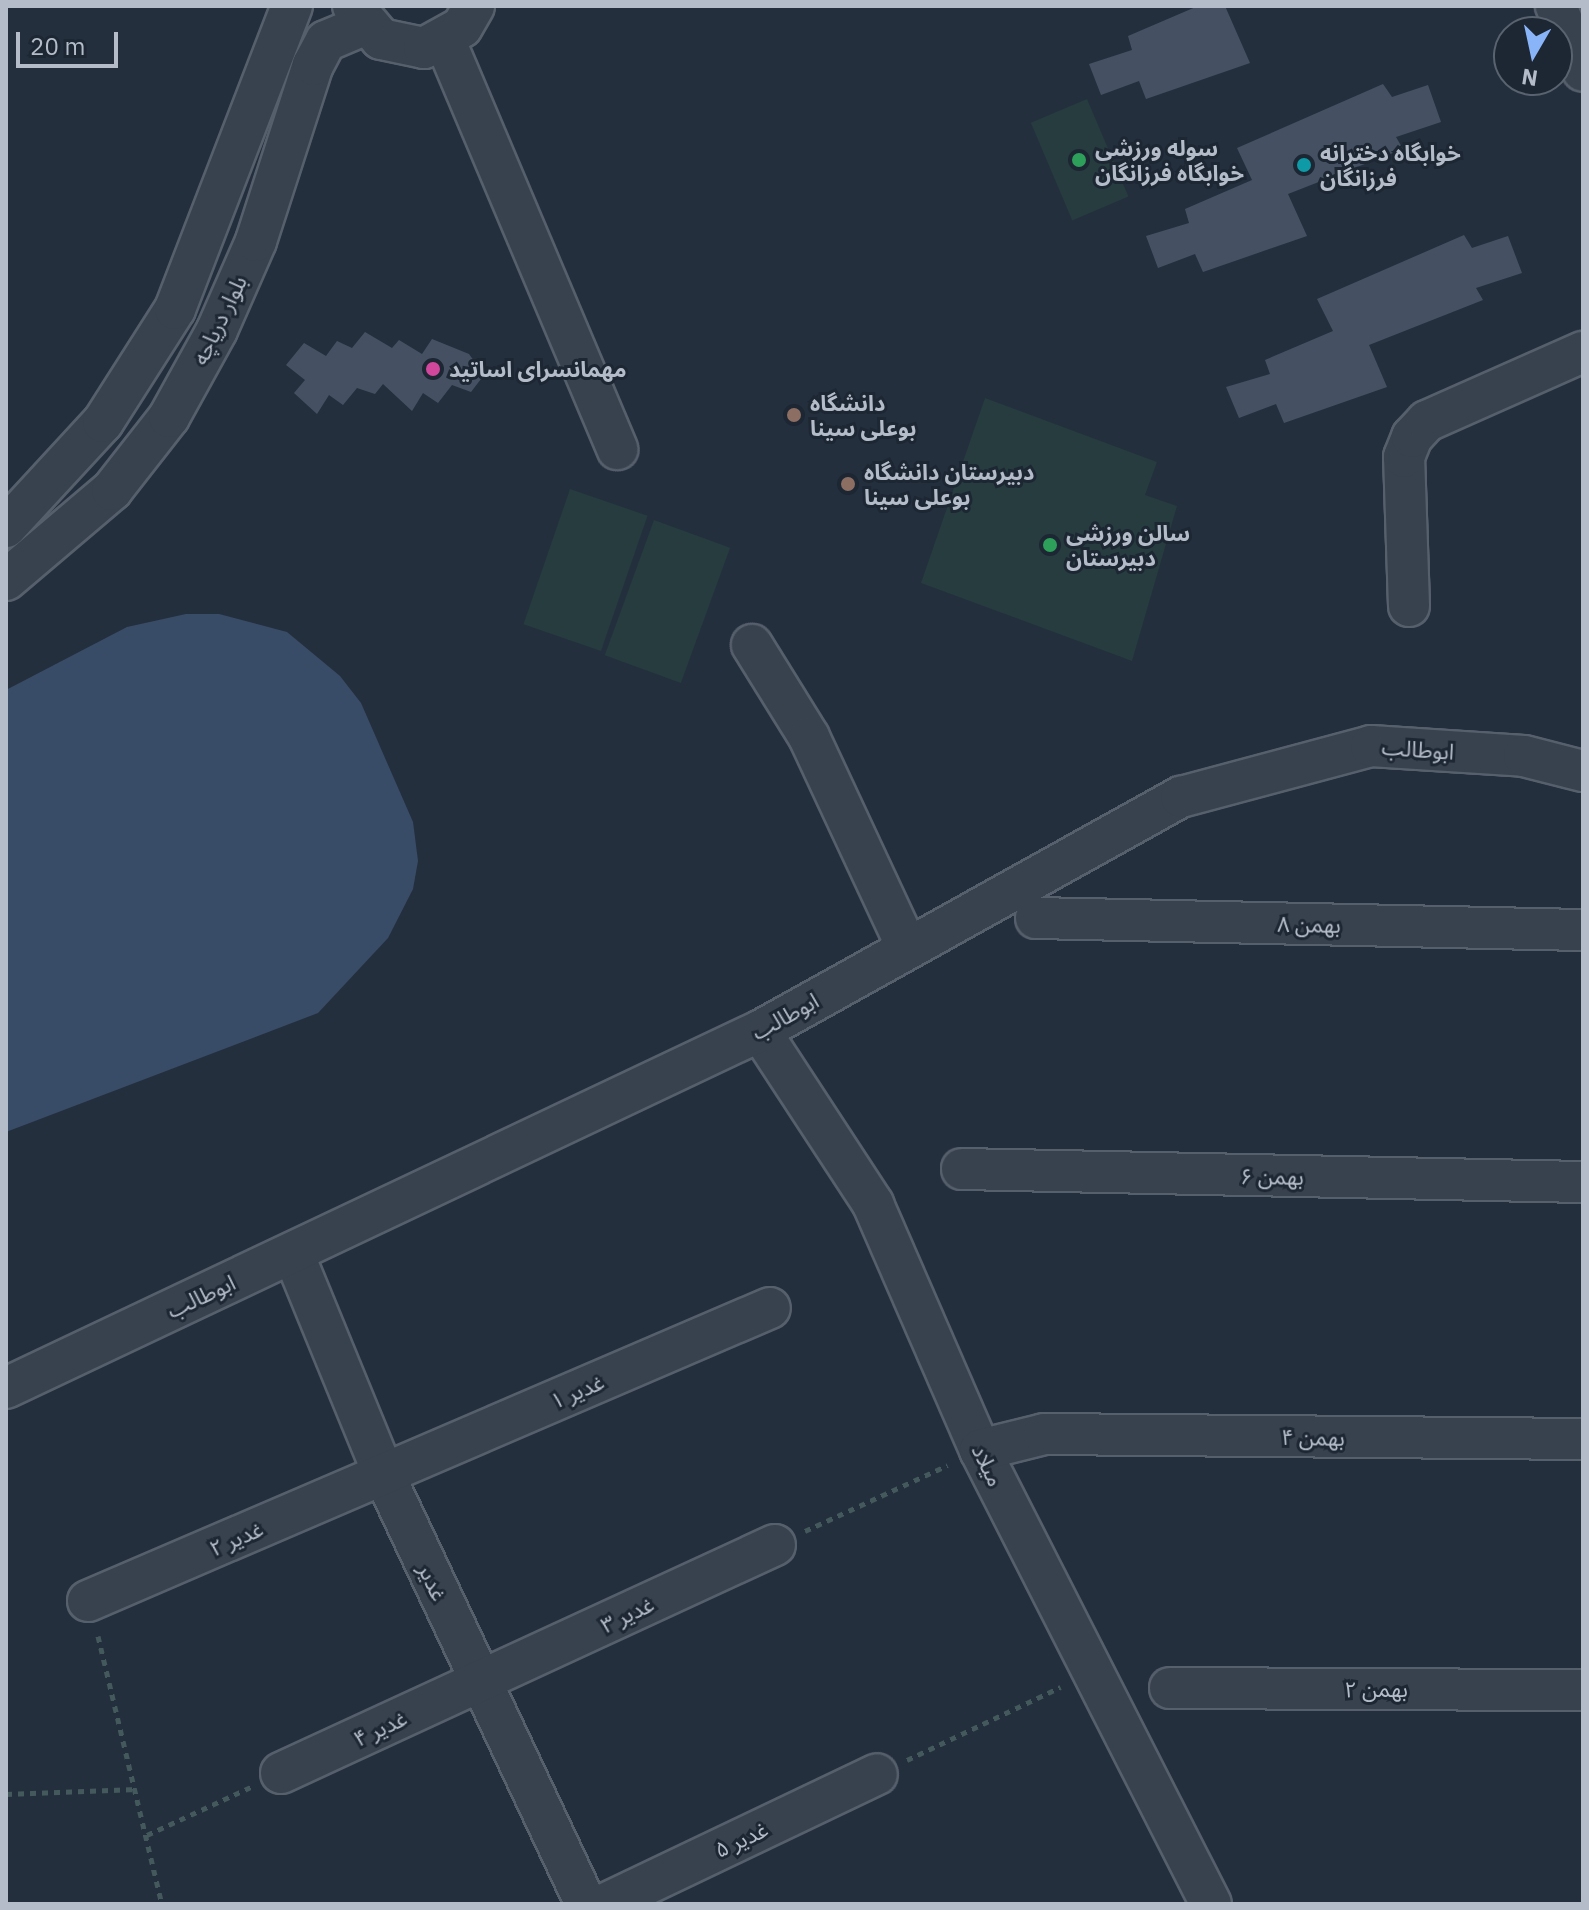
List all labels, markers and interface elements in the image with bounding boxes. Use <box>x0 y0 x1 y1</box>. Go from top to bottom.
scale bar <box>20 16 122 66</box>
north arrow <box>1493 16 1573 96</box>
text: 20 m <box>30 30 85 62</box>
text: N <box>1519 63 1540 94</box>
place label: سوله ورزشی خوابگاه فرزانگان <box>1095 134 1244 186</box>
place label: خوابگاه دخترانه فرزانگان <box>1320 139 1461 190</box>
marker: سوله ورزشی خوابگاه فرزانگان <box>1070 151 1088 169</box>
marker: خوابگاه دخترانه فرزانگان <box>1295 156 1313 174</box>
street label: بلوار دریاچه <box>186 271 252 369</box>
place label: مهمانسرای اساتید <box>449 356 626 382</box>
marker: مهمانسرای اساتید <box>424 360 442 378</box>
place label: دانشگاه بوعلی سینا <box>810 389 916 440</box>
marker: دانشگاه بوعلی سینا <box>785 406 803 424</box>
place label: دبیرستان دانشگاه بوعلی سینا <box>864 458 1034 510</box>
marker: دبیرستان دانشگاه بوعلی سینا <box>839 475 857 493</box>
place label: سالن ورزشی دبیرستان <box>1066 519 1190 570</box>
marker: سالن ورزشی دبیرستان <box>1041 536 1059 554</box>
street label: ابوطالب <box>1381 733 1455 765</box>
street label: بهمن ۸ <box>1277 910 1341 938</box>
street label: ابوطالب <box>747 987 823 1045</box>
street label: بهمن ۶ <box>1240 1162 1304 1190</box>
street label: ابوطالب <box>163 1269 239 1323</box>
street label: غدیر ۱ <box>546 1368 608 1414</box>
street label: بهمن ۴ <box>1281 1423 1345 1451</box>
street label: میلاد <box>967 1440 1009 1490</box>
street label: غدیر ۲ <box>205 1515 267 1561</box>
street label: غدیر <box>413 1559 453 1605</box>
street label: غدیر ۳ <box>596 1590 658 1638</box>
street label: بهمن ۲ <box>1344 1676 1408 1702</box>
street label: غدیر ۴ <box>349 1704 411 1752</box>
street label: غدیر ۵ <box>710 1815 772 1863</box>

